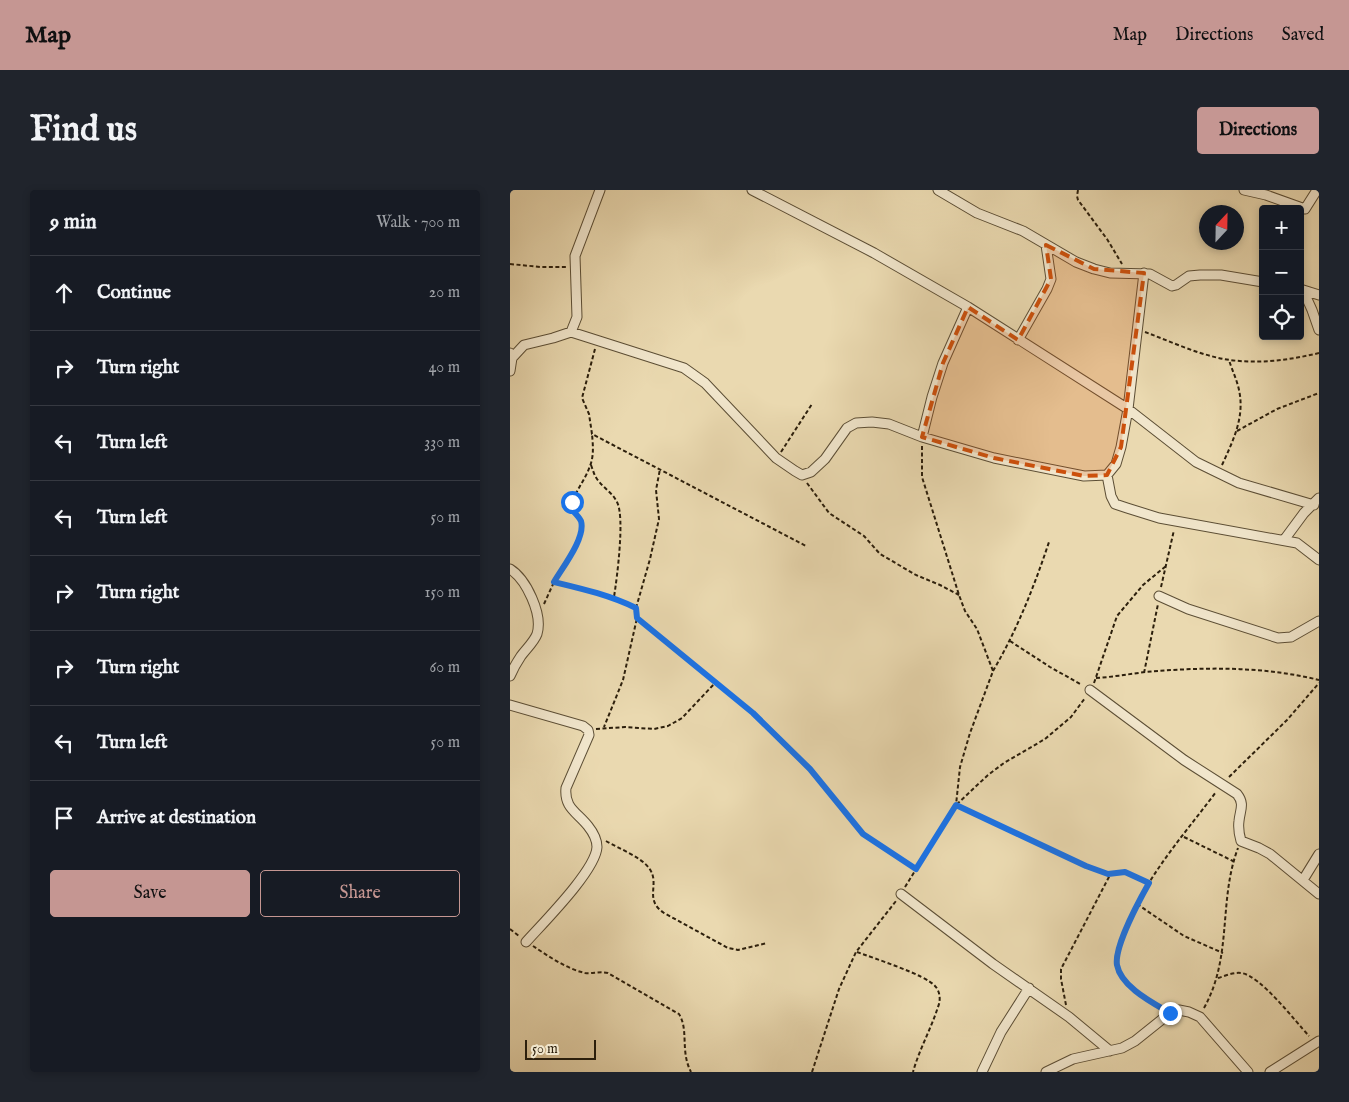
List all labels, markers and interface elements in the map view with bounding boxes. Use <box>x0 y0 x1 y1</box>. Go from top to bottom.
text: Map <box>25 20 71 51</box>
text: Map <box>1113 24 1147 47</box>
text: Directions <box>1175 24 1253 47</box>
text: Saved <box>1281 24 1324 47</box>
button: Directions <box>1197 107 1319 154</box>
text: Find us <box>30 108 137 153</box>
north arrow <box>1199 205 1244 250</box>
map controls <box>1259 205 1304 340</box>
button: + <box>1259 205 1304 250</box>
text: 9 min <box>50 209 97 236</box>
text: Walk · 700 m <box>376 213 460 233</box>
button: − <box>1259 250 1304 295</box>
icon: ahead <box>50 279 78 307</box>
text: Continue <box>97 281 171 305</box>
text: 20 m <box>429 283 460 303</box>
button: locate <box>1259 295 1304 340</box>
icon: right <box>50 354 78 382</box>
text: Turn right <box>97 356 179 380</box>
text: 40 m <box>428 358 460 378</box>
icon: left <box>50 429 78 457</box>
text: Turn left <box>97 431 168 455</box>
text: 330 m <box>424 433 460 453</box>
route start <box>561 491 584 514</box>
icon: left <box>50 504 78 532</box>
text: Turn left <box>97 506 168 530</box>
text: 50 m <box>431 508 460 528</box>
icon: right <box>50 579 78 607</box>
text: Turn right <box>97 581 179 605</box>
text: 150 m <box>425 583 460 603</box>
icon: right <box>50 654 78 682</box>
text: Turn right <box>97 656 179 680</box>
text: 60 m <box>430 658 460 678</box>
icon: left <box>50 729 78 757</box>
text: Turn left <box>97 731 168 755</box>
text: 50 m <box>431 733 460 753</box>
icon: arrive <box>50 804 78 832</box>
text: Arrive at destination <box>97 806 256 830</box>
button: Save <box>50 870 250 917</box>
button: Share <box>260 870 460 917</box>
route end <box>1159 1002 1182 1025</box>
scale bar <box>525 1037 596 1060</box>
text: 50 m <box>532 1040 558 1058</box>

